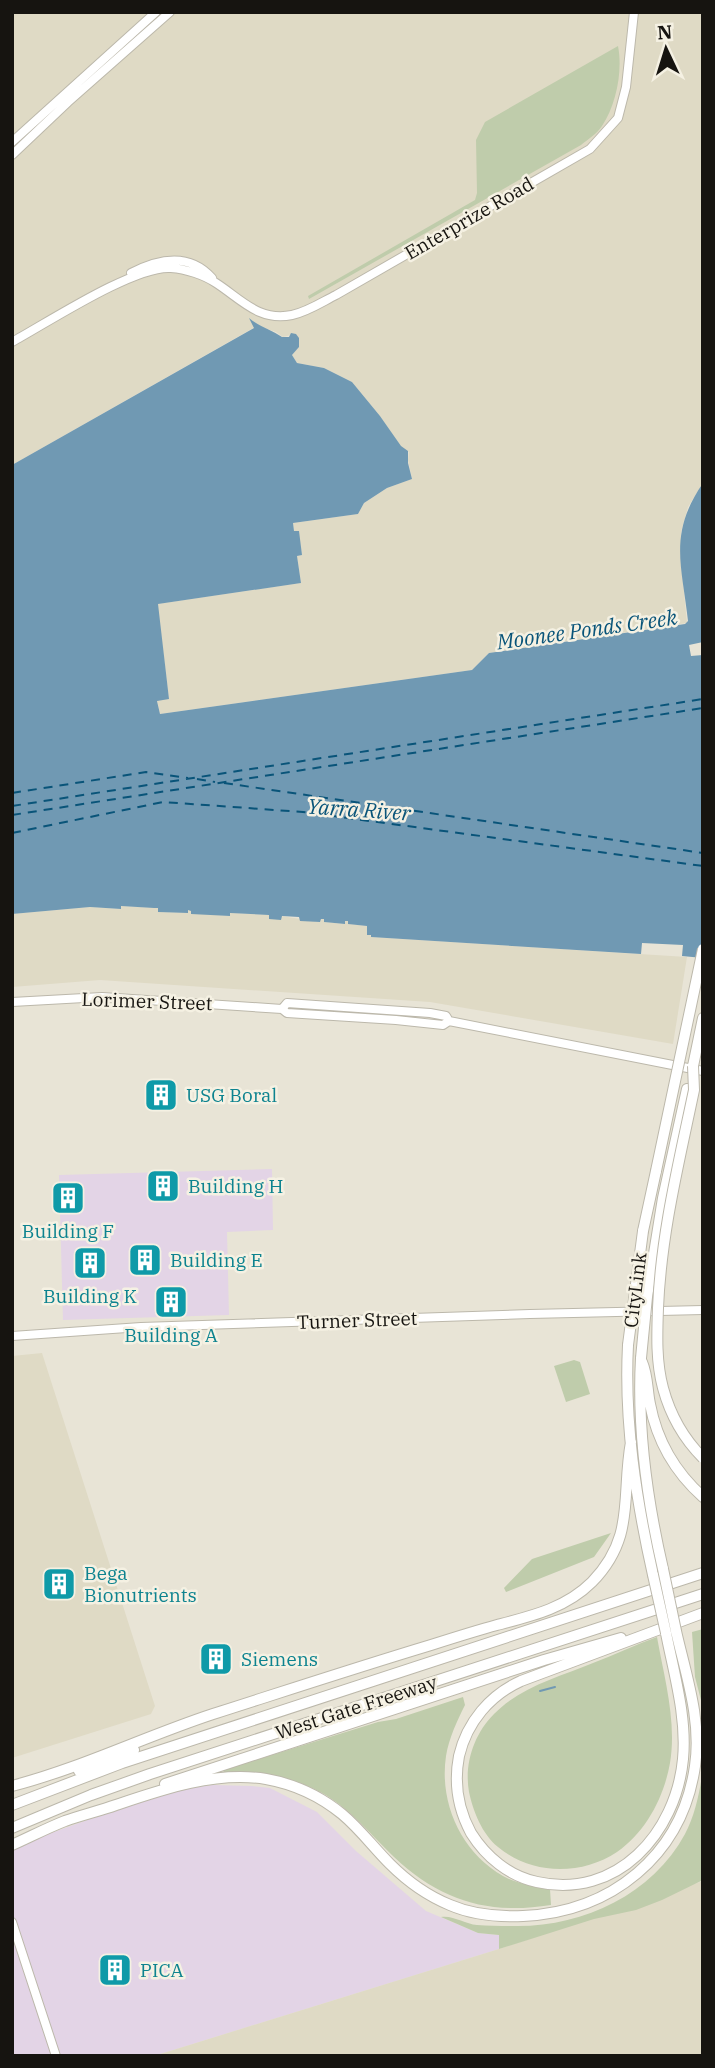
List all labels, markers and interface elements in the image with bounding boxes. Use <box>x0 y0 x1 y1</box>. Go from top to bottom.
north arrow <box>631 14 701 84</box>
text: N <box>656 20 673 45</box>
street label: Enterprize Road <box>400 171 538 265</box>
water label: Moonee Ponds Creek <box>494 602 680 656</box>
water label: Yarra River <box>306 791 412 827</box>
street label: Lorimer Street <box>81 987 213 1015</box>
building icon: USG Boral <box>142 1076 180 1114</box>
place label: USG Boral <box>186 1083 277 1107</box>
building icon: Building H <box>144 1167 182 1205</box>
place label: Building H <box>188 1174 283 1198</box>
building icon: Building F <box>49 1179 87 1217</box>
place label: Building F <box>22 1219 114 1243</box>
building icon: Building E <box>126 1241 164 1279</box>
building icon: Building K <box>71 1244 109 1282</box>
place label: Building E <box>170 1248 263 1272</box>
street label: CityLink <box>618 1251 652 1329</box>
building icon: Building A <box>152 1283 190 1321</box>
place label: Building K <box>43 1284 137 1308</box>
street label: Turner Street <box>296 1306 418 1334</box>
place label: Building A <box>124 1323 218 1347</box>
place label: Bega Bionutrients <box>84 1561 197 1607</box>
building icon: Bega Bionutrients <box>40 1565 78 1603</box>
building icon: Siemens <box>197 1640 235 1678</box>
place label: Siemens <box>241 1647 318 1671</box>
street label: West Gate Freeway <box>272 1669 441 1744</box>
building icon: PICA <box>96 1951 134 1989</box>
place label: PICA <box>140 1958 184 1982</box>

